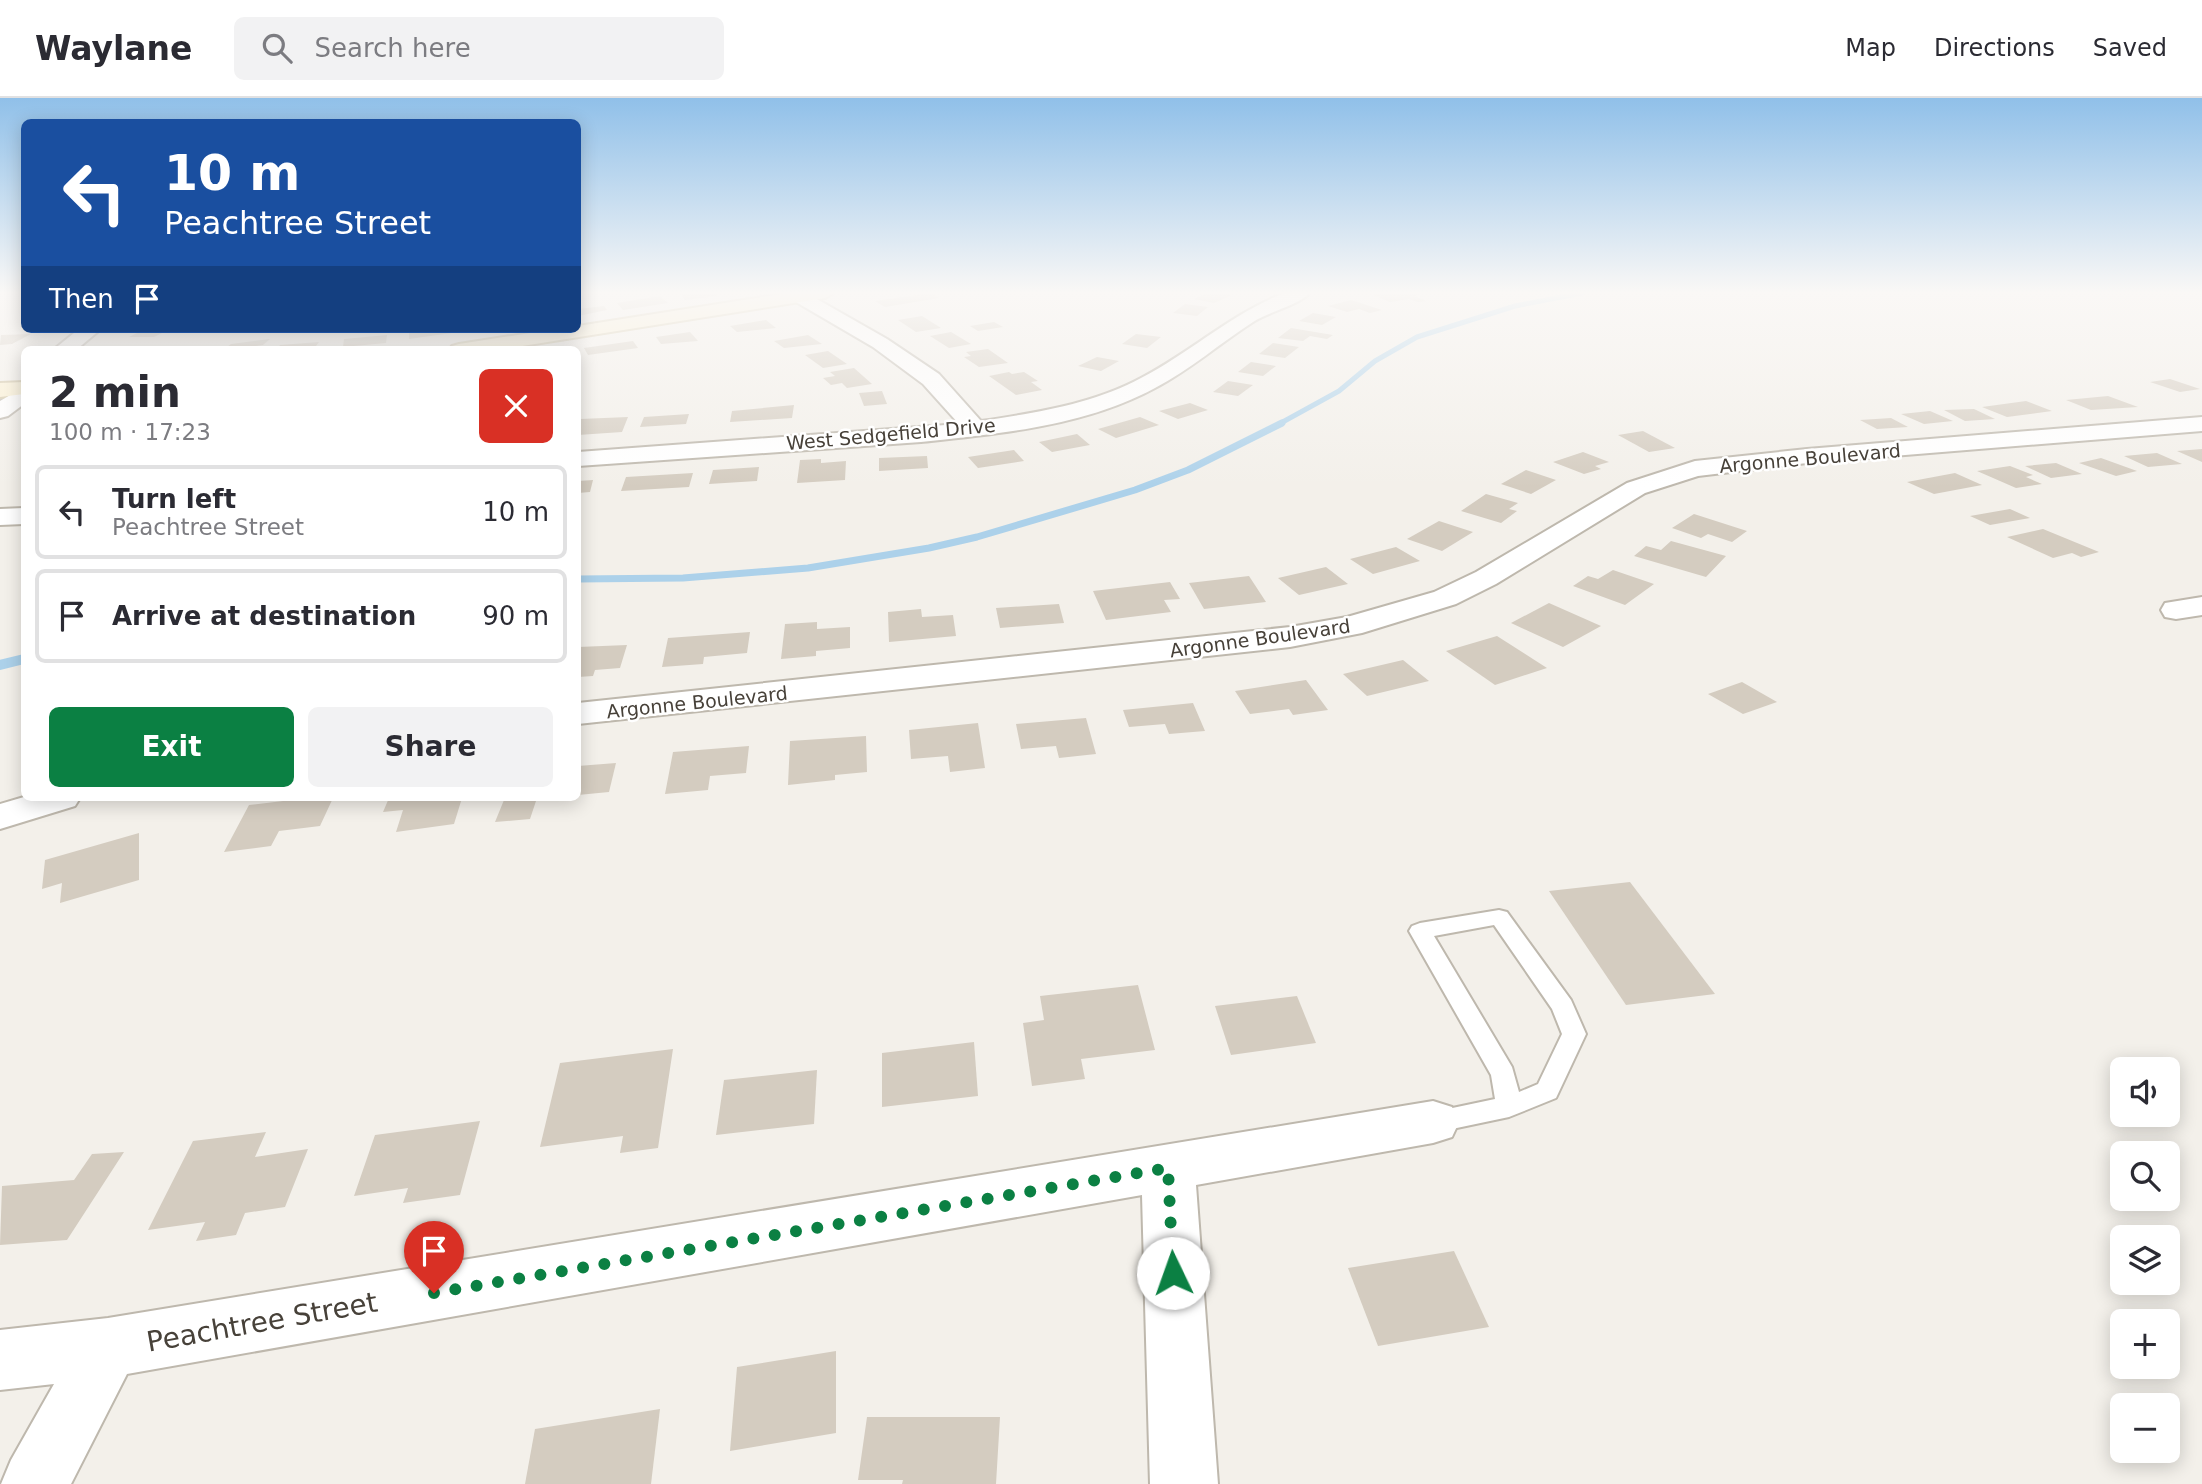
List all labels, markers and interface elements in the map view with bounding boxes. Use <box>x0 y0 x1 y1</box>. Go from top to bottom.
search box <box>234 17 724 80</box>
text: Waylane <box>35 29 192 68</box>
icon: search <box>258 29 296 67</box>
text: Search here <box>314 33 471 63</box>
text: Map <box>1845 34 1896 62</box>
text: Directions <box>1934 34 2055 62</box>
text: Saved <box>2093 34 2167 62</box>
text: 10 m <box>164 145 300 202</box>
icon: left <box>49 147 140 238</box>
text: Peachtree Street <box>164 204 431 242</box>
icon: arrive <box>128 280 166 318</box>
text: Then <box>49 284 114 314</box>
text: 2 min <box>49 368 181 417</box>
button: close <box>479 369 553 443</box>
street label: West Sedgefield Drive <box>785 414 997 454</box>
text: 100 m · 17:23 <box>49 419 211 445</box>
street label: Argonne Boulevard <box>1718 439 1902 477</box>
text: Turn left <box>112 484 236 514</box>
icon: left <box>53 493 91 531</box>
text: 10 m <box>482 497 549 527</box>
text: Peachtree Street <box>112 514 304 540</box>
icon: arrive <box>53 597 91 635</box>
text: Arrive at destination <box>112 601 416 631</box>
text: 90 m <box>482 601 549 631</box>
street label: Argonne Boulevard <box>1168 614 1352 662</box>
street label: Argonne Boulevard <box>605 682 789 722</box>
button: Exit <box>49 707 294 787</box>
button: Share <box>308 707 553 787</box>
map controls <box>2110 1057 2180 1463</box>
button: sound <box>2110 1057 2180 1127</box>
button: search <box>2110 1141 2180 1211</box>
pin <box>404 1221 464 1293</box>
button: layers <box>2110 1225 2180 1295</box>
icon: arrive <box>415 1232 453 1270</box>
position arrow <box>1136 1236 1210 1310</box>
street label: Peachtree Street <box>144 1285 380 1359</box>
button: + <box>2110 1309 2180 1379</box>
button: − <box>2110 1393 2180 1463</box>

